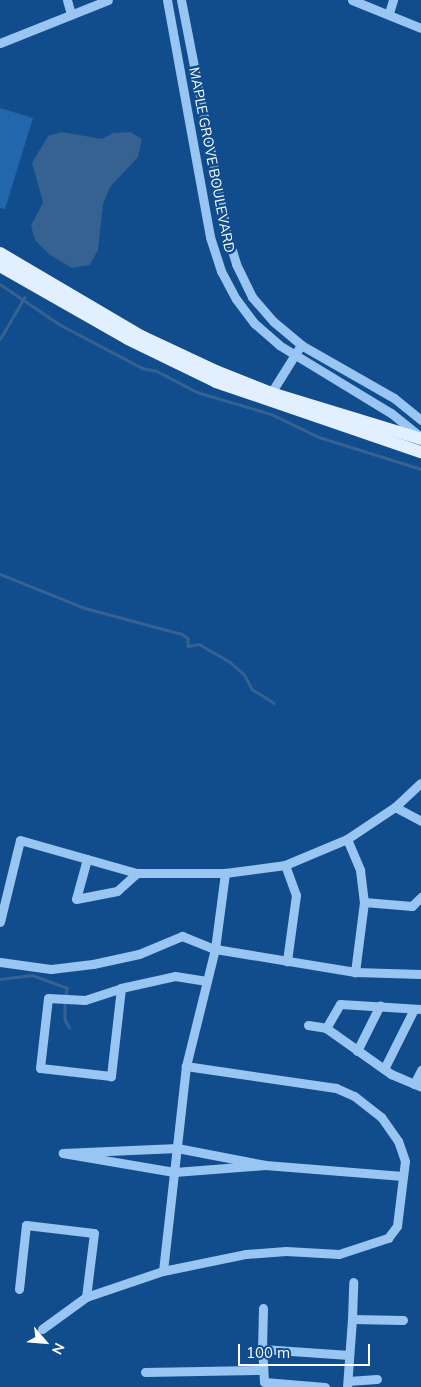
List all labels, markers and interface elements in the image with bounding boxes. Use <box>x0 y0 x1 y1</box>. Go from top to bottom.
street label: MAPLE GROVE BOULEVARD <box>186 66 238 254</box>
north arrow <box>20 1317 70 1367</box>
scale bar <box>241 1334 374 1366</box>
text: N <box>48 1340 69 1358</box>
text: 100 m <box>246 1343 290 1362</box>

